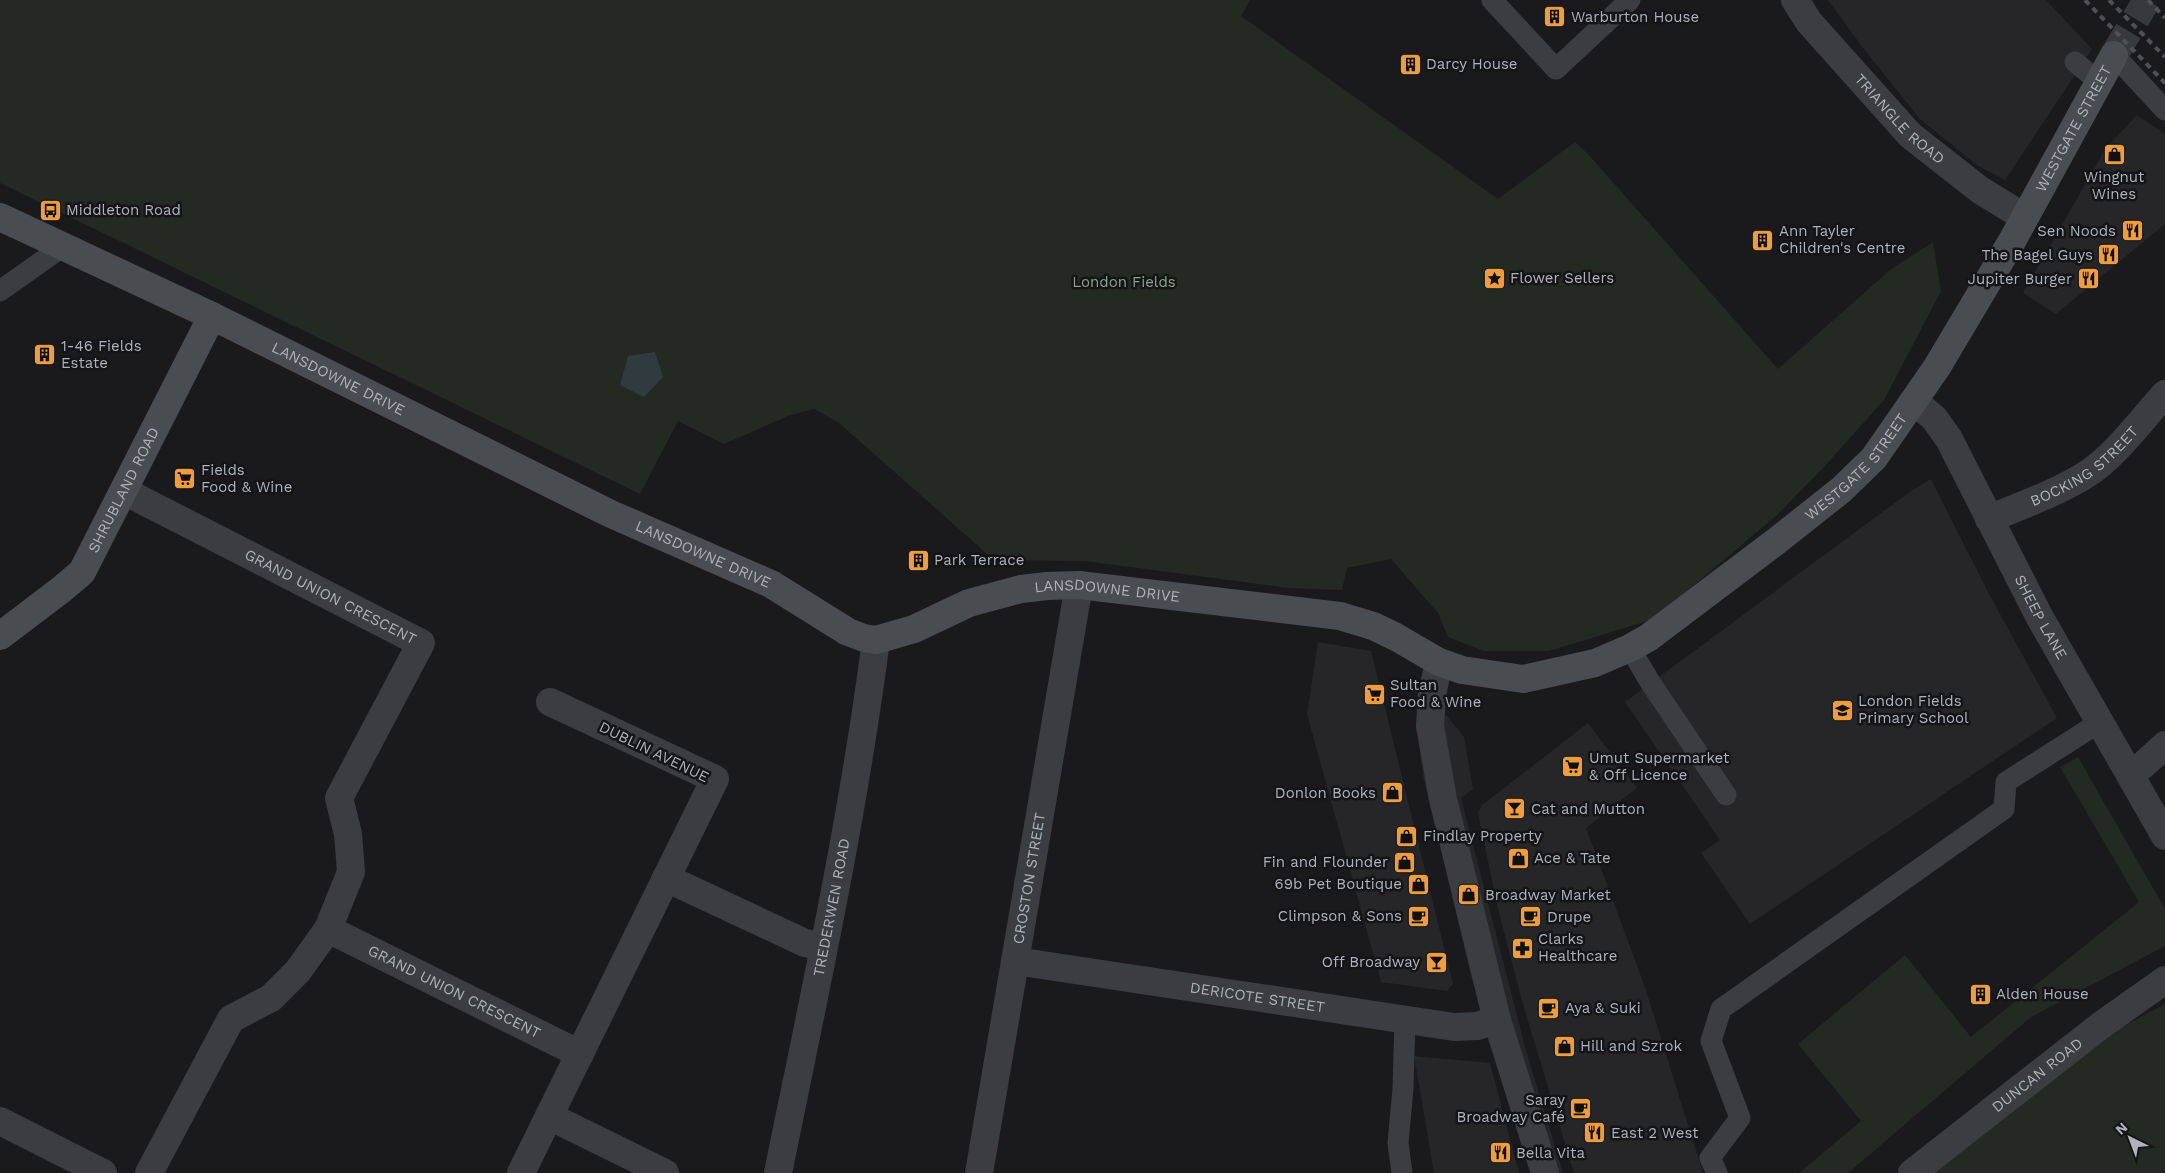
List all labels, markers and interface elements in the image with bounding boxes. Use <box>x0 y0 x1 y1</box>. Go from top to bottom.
building icon: Warburton House <box>1543 5 1567 29</box>
place label: Warburton House <box>1571 8 1699 26</box>
building icon: Darcy House <box>1398 52 1422 76</box>
place label: Darcy House <box>1426 55 1518 73</box>
street label: WESTGATE STREET <box>2032 62 2115 195</box>
street label: TRIANGLE ROAD <box>1851 70 1948 168</box>
shop icon: Wingnut Wines <box>2102 142 2126 166</box>
place label: Wingnut Wines <box>2084 168 2145 203</box>
bus stop icon: Middleton Road <box>38 198 62 222</box>
place label: Middleton Road <box>66 201 181 219</box>
restaurant icon: Sen Noods <box>2120 219 2144 243</box>
place label: Ann Tayler Children's Centre <box>1779 222 1905 257</box>
place label: Sen Noods <box>2037 222 2116 240</box>
building icon: Ann Tayler Children's Centre <box>1751 228 1775 252</box>
restaurant icon: The Bagel Guys <box>2097 243 2121 267</box>
place label: The Bagel Guys <box>1982 246 2093 264</box>
place icon: Flower Sellers <box>1482 266 1506 290</box>
restaurant icon: Jupiter Burger <box>2076 267 2100 291</box>
place label: Flower Sellers <box>1510 269 1614 287</box>
place label: Jupiter Burger <box>1968 270 2072 288</box>
park label: London Fields <box>1072 273 1176 291</box>
place label: 1-46 Fields Estate <box>61 337 142 372</box>
street label: LANSDOWNE DRIVE <box>269 338 408 419</box>
building icon: 1-46 Fields Estate <box>33 343 57 367</box>
street label: WESTGATE STREET <box>1801 410 1911 524</box>
street label: BOCKING STREET <box>2028 422 2142 510</box>
street label: SHRUBLAND ROAD <box>84 424 163 556</box>
place label: Fields Food & Wine <box>201 461 292 496</box>
supermarket icon: Fields Food & Wine <box>173 467 197 491</box>
street label: LANSDOWNE DRIVE <box>633 517 774 592</box>
street label: GRAND UNION CRESCENT <box>242 545 419 648</box>
building icon: Park Terrace <box>906 548 930 572</box>
place label: Park Terrace <box>934 551 1024 569</box>
street label: SHEEP LANE <box>2011 572 2071 662</box>
street label: LANSDOWNE DRIVE <box>1034 575 1181 606</box>
place label: Sultan Food & Wine <box>1390 676 1481 711</box>
supermarket icon: Sultan Food & Wine <box>1362 682 1386 706</box>
place label: London Fields Primary School <box>1858 692 1969 727</box>
school or university icon: London Fields Primary School <box>1830 698 1854 722</box>
street label: DUBLIN AVENUE <box>596 718 712 786</box>
place label: Umut Supermarket & Off Licence <box>1589 749 1730 784</box>
supermarket icon: Umut Supermarket & Off Licence <box>1561 755 1585 779</box>
shop icon: Donlon Books <box>1380 781 1404 805</box>
place label: Donlon Books <box>1275 784 1376 802</box>
bar icon: Cat and Mutton <box>1503 797 1527 821</box>
place label: Cat and Mutton <box>1531 800 1645 818</box>
street label: CROSTON STREET <box>1009 811 1049 945</box>
shop icon: Findlay Property <box>1395 824 1419 848</box>
place label: Findlay Property <box>1423 827 1542 845</box>
street label: TREDERWEN ROAD <box>809 837 854 978</box>
shop icon: Ace & Tate <box>1506 846 1530 870</box>
place label: Ace & Tate <box>1534 849 1611 867</box>
shop icon: Fin and Flounder <box>1392 850 1416 874</box>
place label: Fin and Flounder <box>1263 853 1388 871</box>
shop icon: 69b Pet Boutique <box>1406 872 1430 896</box>
place label: 69b Pet Boutique <box>1275 875 1402 893</box>
shop icon: Broadway Market <box>1457 883 1481 907</box>
place label: Broadway Market <box>1485 886 1611 904</box>
cafe icon: Climpson & Sons <box>1406 904 1430 928</box>
cafe icon: Drupe <box>1519 905 1543 929</box>
place label: Climpson & Sons <box>1278 907 1402 925</box>
place label: Drupe <box>1547 908 1591 926</box>
place label: Clarks Healthcare <box>1538 930 1617 965</box>
pharmacy icon: Clarks Healthcare <box>1510 936 1534 960</box>
street label: GRAND UNION CRESCENT <box>365 941 544 1042</box>
bar icon: Off Broadway <box>1424 950 1448 974</box>
place label: Off Broadway <box>1322 953 1420 971</box>
street label: DERICOTE STREET <box>1189 978 1326 1016</box>
building icon: Alden House <box>1968 982 1992 1006</box>
place label: Alden House <box>1996 985 2089 1003</box>
cafe icon: Aya & Suki <box>1537 996 1561 1020</box>
place label: Aya & Suki <box>1565 999 1641 1017</box>
shop icon: Hill and Szrok <box>1552 1034 1576 1058</box>
street label: DUNCAN ROAD <box>1988 1034 2086 1116</box>
place label: Hill and Szrok <box>1580 1037 1682 1055</box>
place label: Saray Broadway Café <box>1456 1091 1565 1126</box>
cafe icon: Saray Broadway Café <box>1569 1097 1593 1121</box>
north arrow <box>2105 1113 2155 1163</box>
text: N <box>2112 1119 2131 1138</box>
restaurant icon: East 2 West <box>1583 1121 1607 1145</box>
place label: East 2 West <box>1611 1124 1699 1142</box>
restaurant icon: Bella Vita <box>1488 1141 1512 1165</box>
place label: Bella Vita <box>1516 1144 1585 1162</box>

